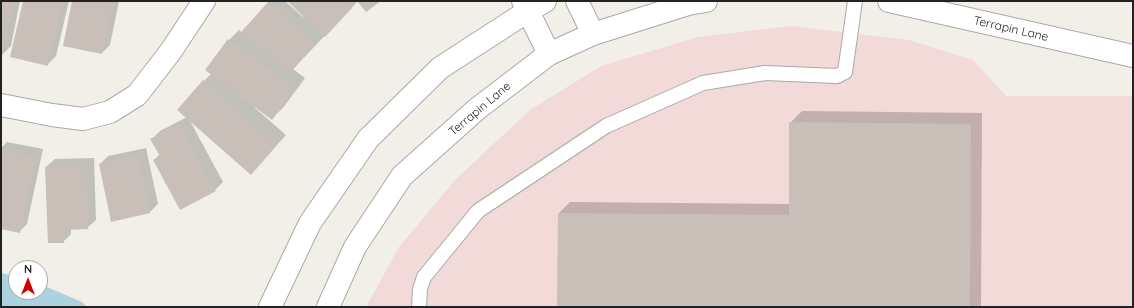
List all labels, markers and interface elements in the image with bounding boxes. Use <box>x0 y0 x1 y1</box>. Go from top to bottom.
street label: Terrapin Lane <box>972 13 1050 45</box>
street label: Terrapin Lane <box>446 79 514 139</box>
north arrow <box>8 260 48 300</box>
text: N <box>24 262 32 276</box>

